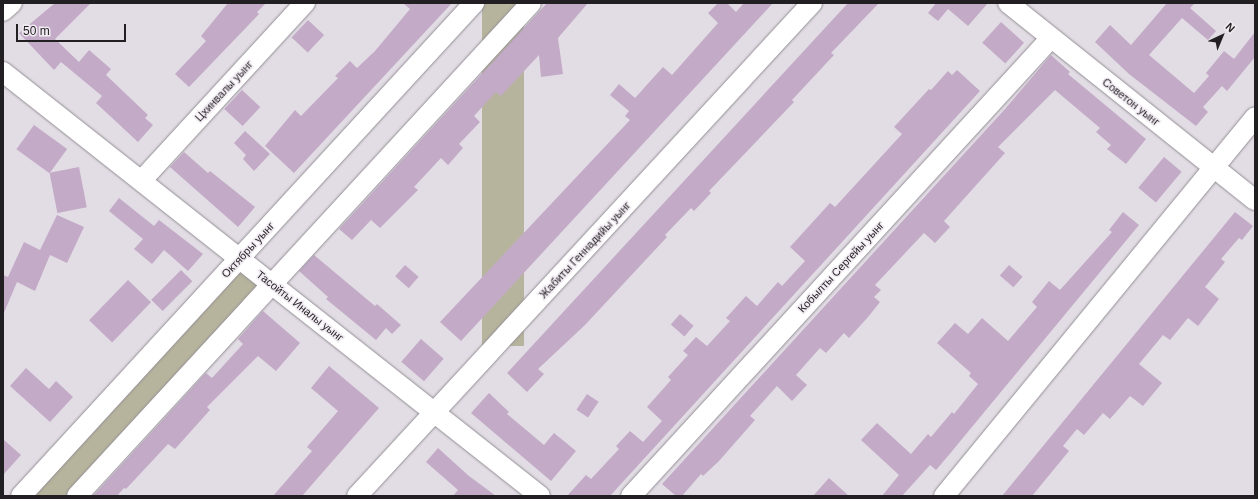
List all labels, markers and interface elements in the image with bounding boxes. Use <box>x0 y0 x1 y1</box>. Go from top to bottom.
scale bar <box>18 16 128 42</box>
north arrow <box>1202 16 1242 56</box>
text: N <box>1223 20 1237 34</box>
text: 50 m <box>23 24 50 38</box>
street label: Цхинвалы уынг <box>192 58 256 124</box>
street label: Советон уынг <box>1100 76 1162 128</box>
street label: Жабиты Геннадийы уынг <box>537 199 633 301</box>
street label: Октябры уынг <box>219 219 277 281</box>
street label: Кобылты Сергейы уынг <box>795 219 887 315</box>
street label: Тасойты Иналы уынг <box>254 268 346 344</box>

